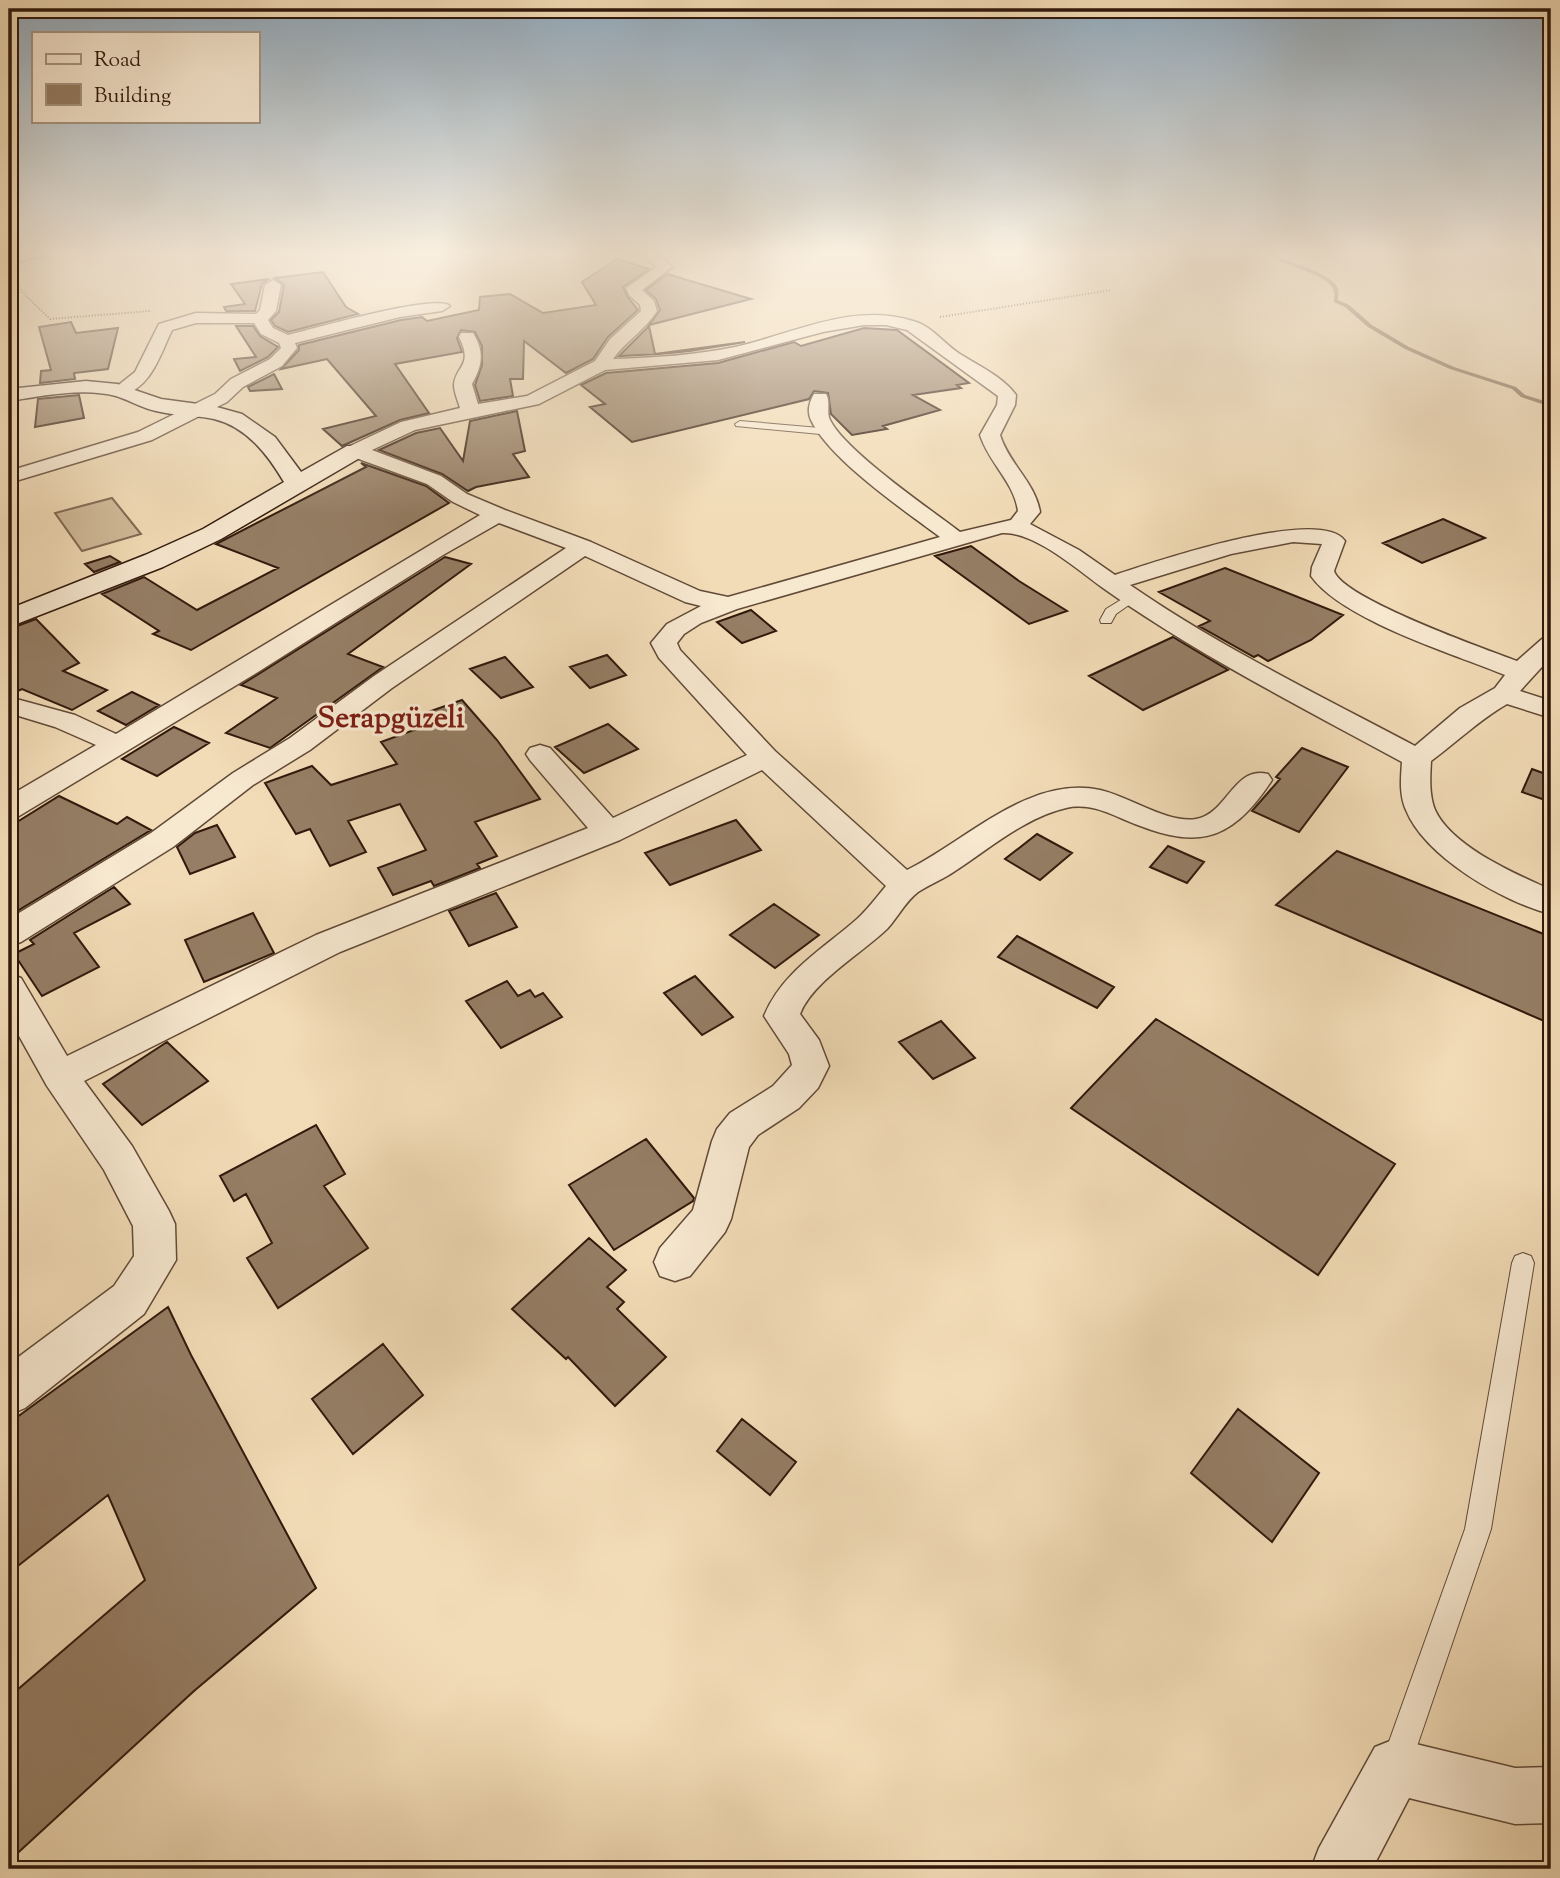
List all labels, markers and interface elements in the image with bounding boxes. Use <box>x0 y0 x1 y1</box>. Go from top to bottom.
legend <box>32 32 259 122</box>
text: Road <box>94 46 141 76</box>
text: Building <box>94 82 171 112</box>
district label: Serapgüzeli <box>317 698 465 741</box>

